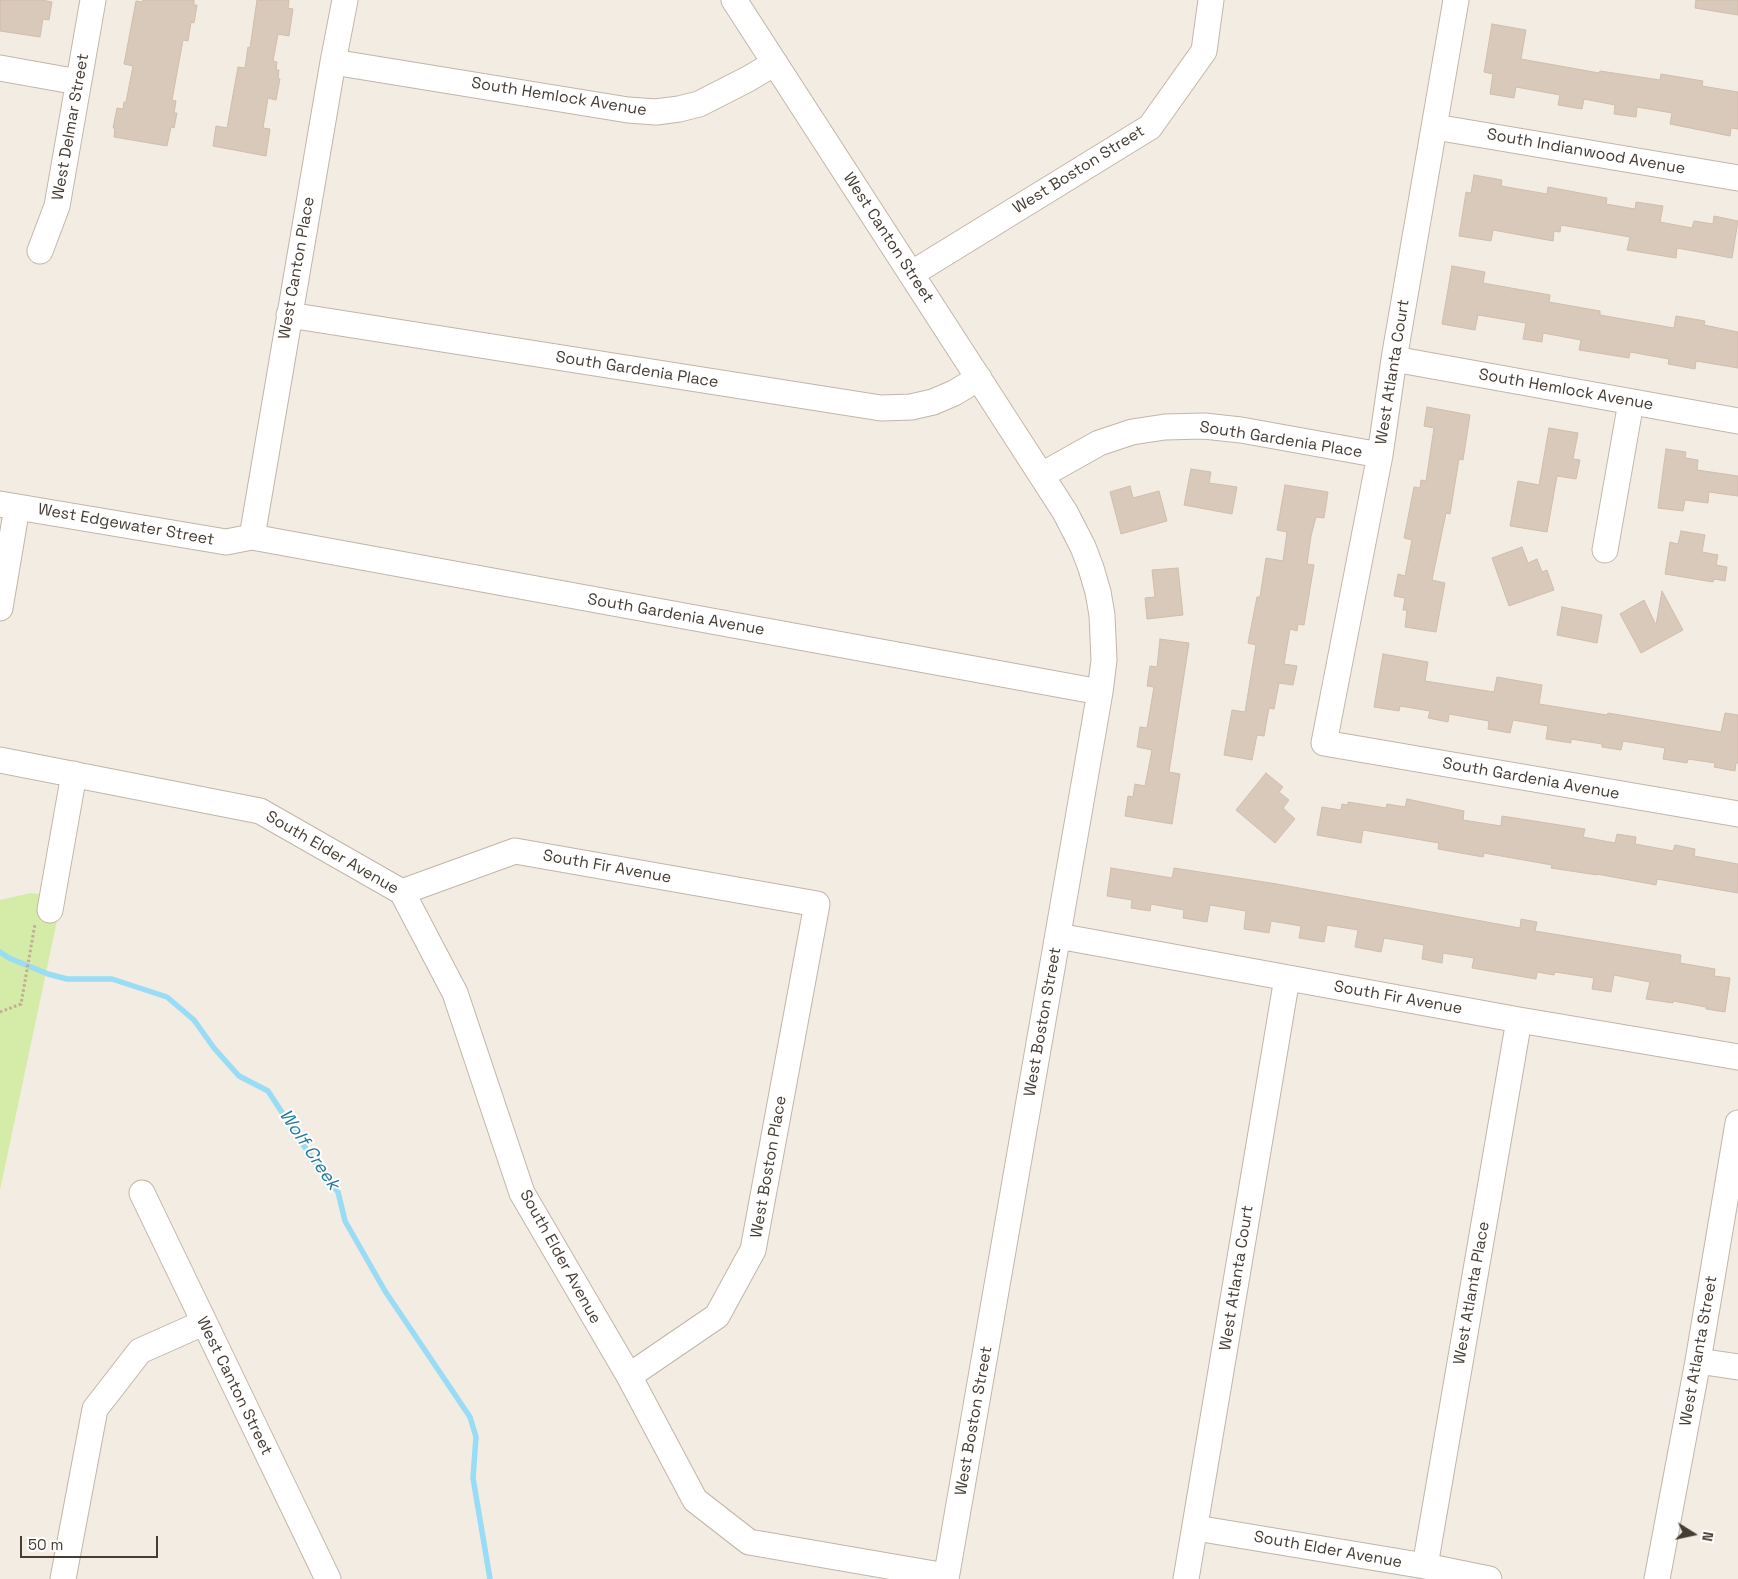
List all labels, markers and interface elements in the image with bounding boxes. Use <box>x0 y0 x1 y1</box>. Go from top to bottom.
street label: West Delmar Street <box>49 52 93 202</box>
street label: South Hemlock Avenue <box>470 74 648 120</box>
street label: West Boston Street <box>1010 122 1148 218</box>
street label: South Indianwood Avenue <box>1485 125 1687 179</box>
street label: West Canton Street <box>839 169 937 307</box>
street label: West Canton Place <box>275 195 319 341</box>
street label: West Atlanta Court <box>1372 298 1414 446</box>
street label: South Gardenia Place <box>554 348 720 392</box>
street label: South Hemlock Avenue <box>1477 365 1655 415</box>
street label: South Gardenia Place <box>1198 418 1364 462</box>
street label: West Edgewater Street <box>36 500 216 550</box>
street label: South Gardenia Avenue <box>586 590 766 640</box>
street label: South Gardenia Avenue <box>1441 754 1621 804</box>
street label: South Elder Avenue <box>262 807 402 899</box>
street label: South Fir Avenue <box>541 846 673 888</box>
street label: West Boston Street <box>1020 946 1066 1098</box>
street label: South Fir Avenue <box>1332 977 1464 1019</box>
street label: West Boston Place <box>747 1094 791 1240</box>
water label: Wolf Creek <box>274 1106 344 1194</box>
street label: South Elder Avenue <box>515 1187 605 1327</box>
street label: West Atlanta Court <box>1216 1204 1258 1352</box>
street label: West Atlanta Place <box>1450 1220 1494 1366</box>
street label: West Atlanta Street <box>1676 1274 1722 1428</box>
street label: West Canton Street <box>192 1314 276 1458</box>
street label: West Boston Street <box>951 1345 997 1497</box>
north arrow <box>1668 1509 1718 1559</box>
scale bar <box>22 1526 160 1558</box>
street label: South Elder Avenue <box>1252 1528 1404 1572</box>
text: N <box>1698 1530 1717 1543</box>
text: 50 m <box>28 1535 63 1554</box>

